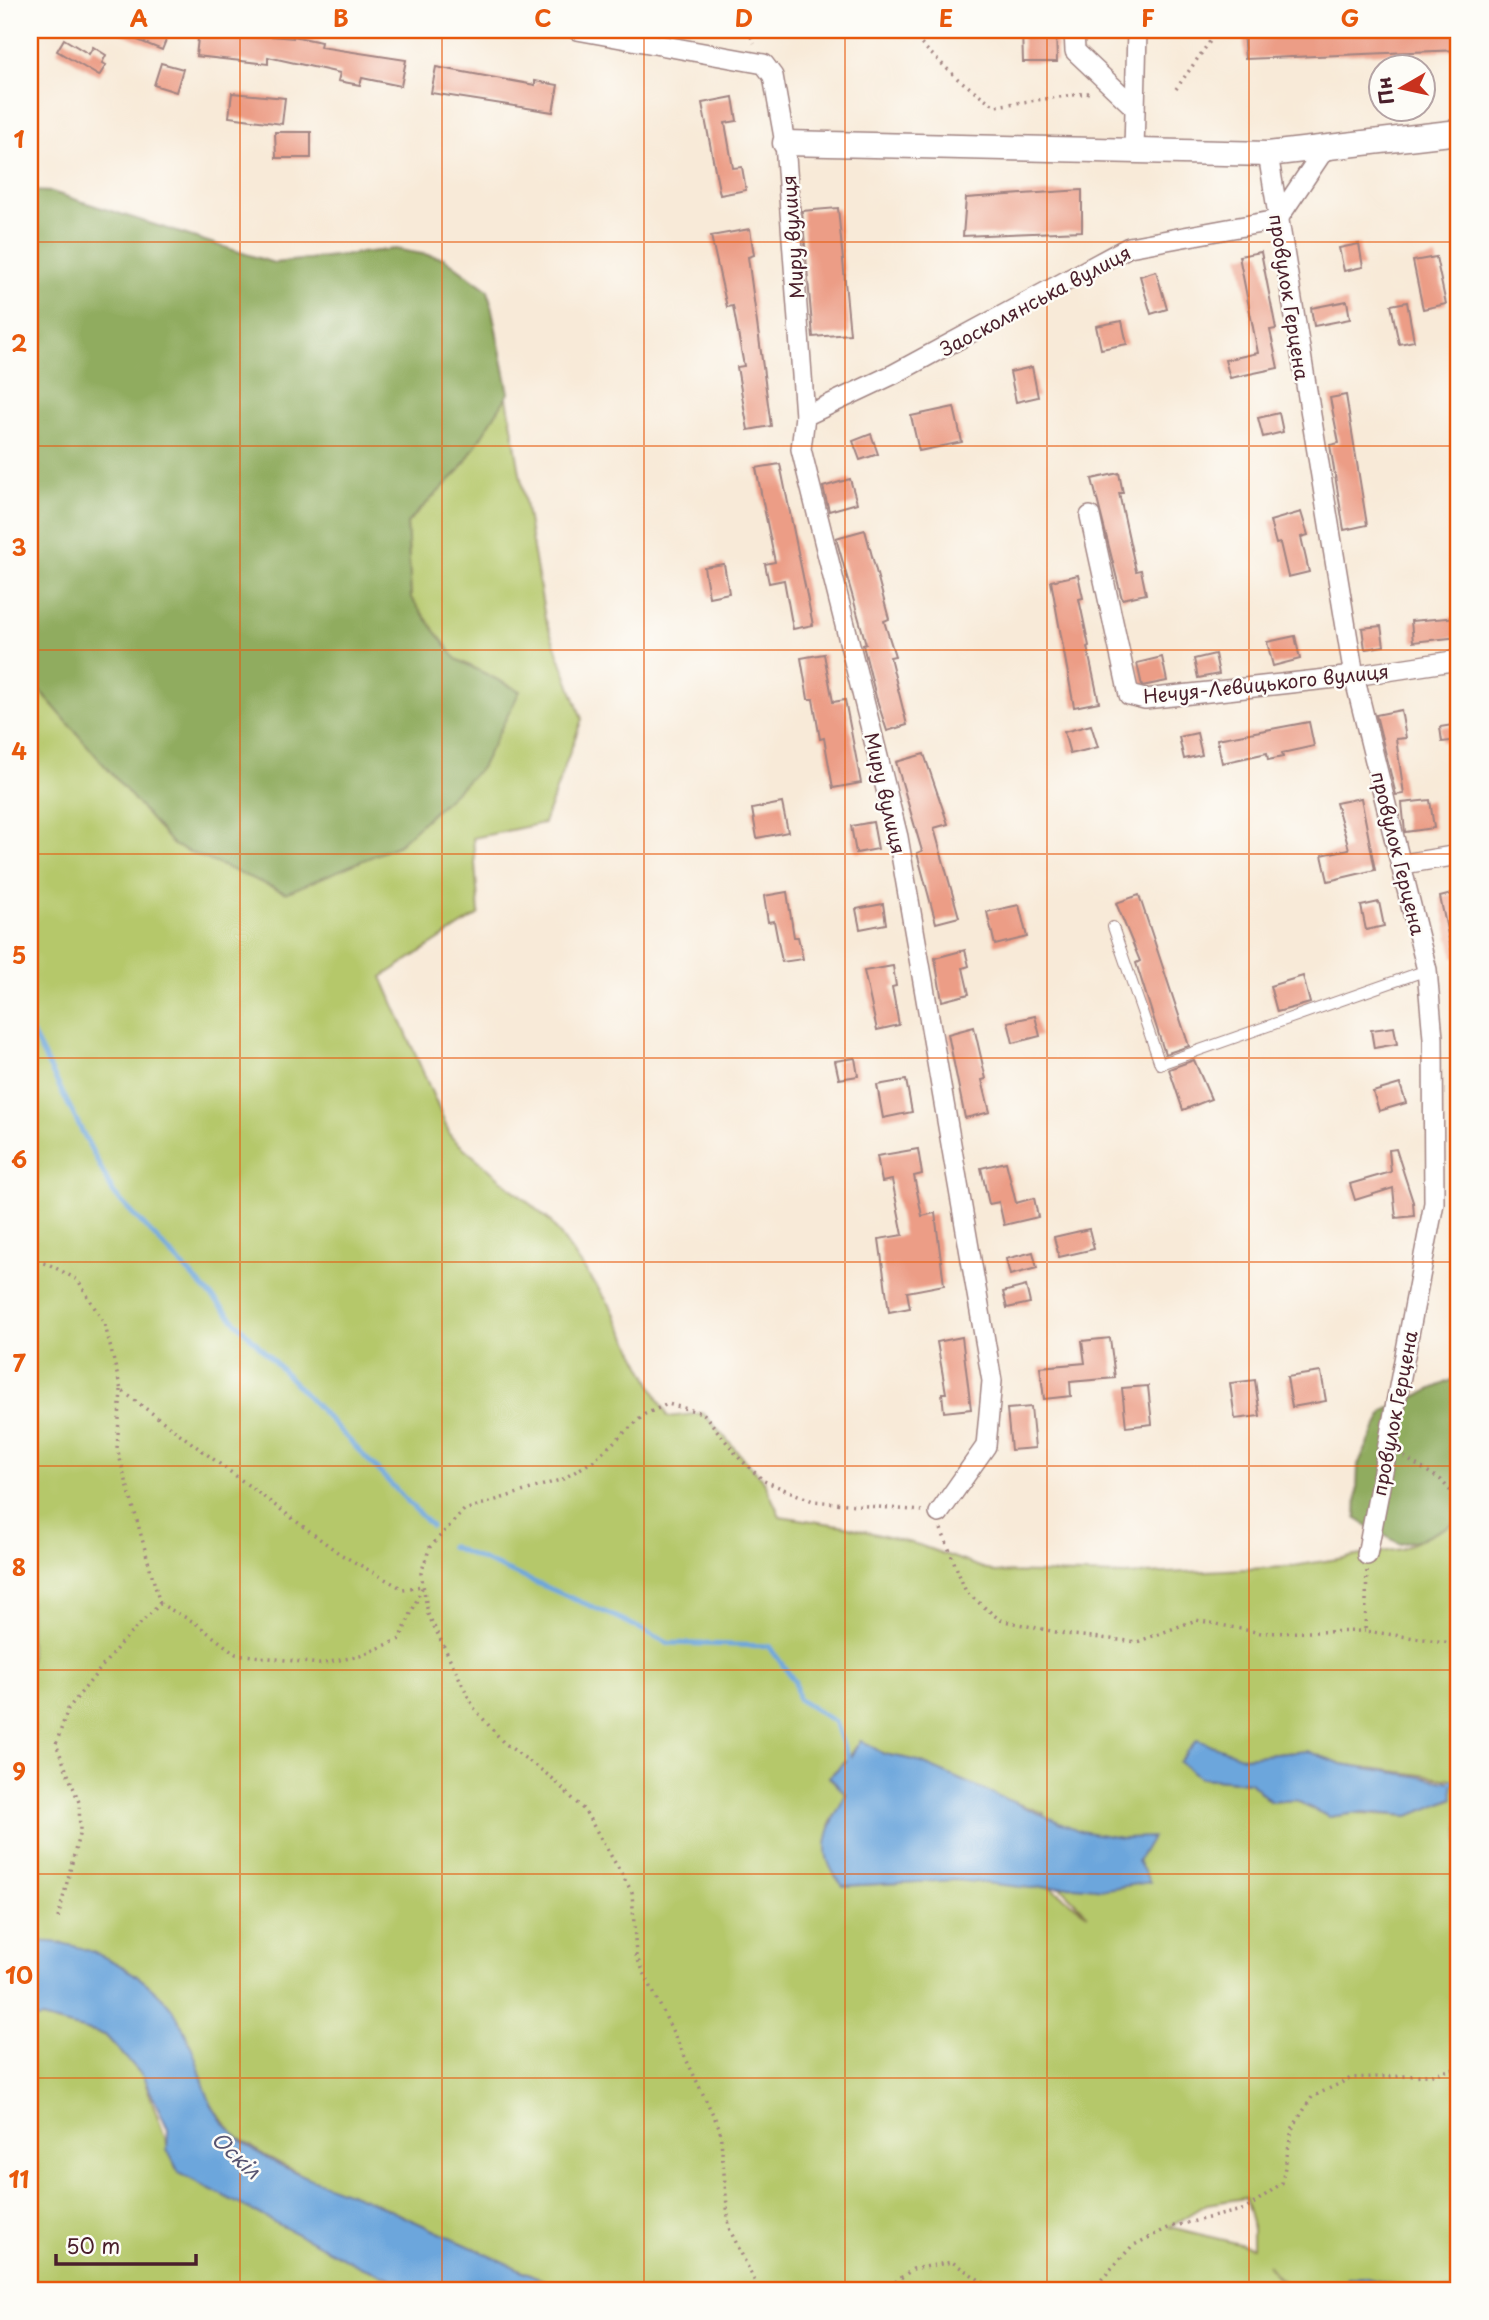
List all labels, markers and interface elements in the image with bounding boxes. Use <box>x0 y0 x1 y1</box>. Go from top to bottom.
text: A <box>130 0 148 35</box>
text: B <box>333 0 349 35</box>
text: C <box>534 0 552 35</box>
text: D <box>735 0 753 35</box>
text: E <box>939 0 953 35</box>
text: F <box>1141 0 1155 35</box>
text: G <box>1341 0 1359 35</box>
north arrow <box>1366 52 1436 122</box>
text: Пн <box>1368 75 1400 107</box>
text: 1 <box>14 121 25 156</box>
street label: Миру вулиця <box>774 174 810 300</box>
street label: провулок Герцена <box>1263 212 1317 382</box>
street label: Заосколянська вулиця <box>935 238 1135 362</box>
text: 2 <box>11 325 27 360</box>
text: 3 <box>11 529 27 564</box>
street label: Нечуя-Левицького вулиця <box>1142 656 1390 710</box>
street label: Миру вулиця <box>858 729 914 857</box>
text: 4 <box>11 733 27 768</box>
street label: провулок Герцена <box>1365 768 1433 938</box>
text: 5 <box>12 937 26 972</box>
text: 6 <box>11 1141 27 1176</box>
street label: провулок Герцена <box>1364 1328 1424 1498</box>
text: 7 <box>12 1345 26 1380</box>
text: 8 <box>12 1549 26 1584</box>
text: 9 <box>12 1753 26 1788</box>
text: 10 <box>5 1957 33 1992</box>
water label: Оскіл <box>205 2123 269 2185</box>
text: 11 <box>9 2161 30 2196</box>
scale bar <box>56 2222 196 2266</box>
text: 50 m <box>66 2229 120 2261</box>

